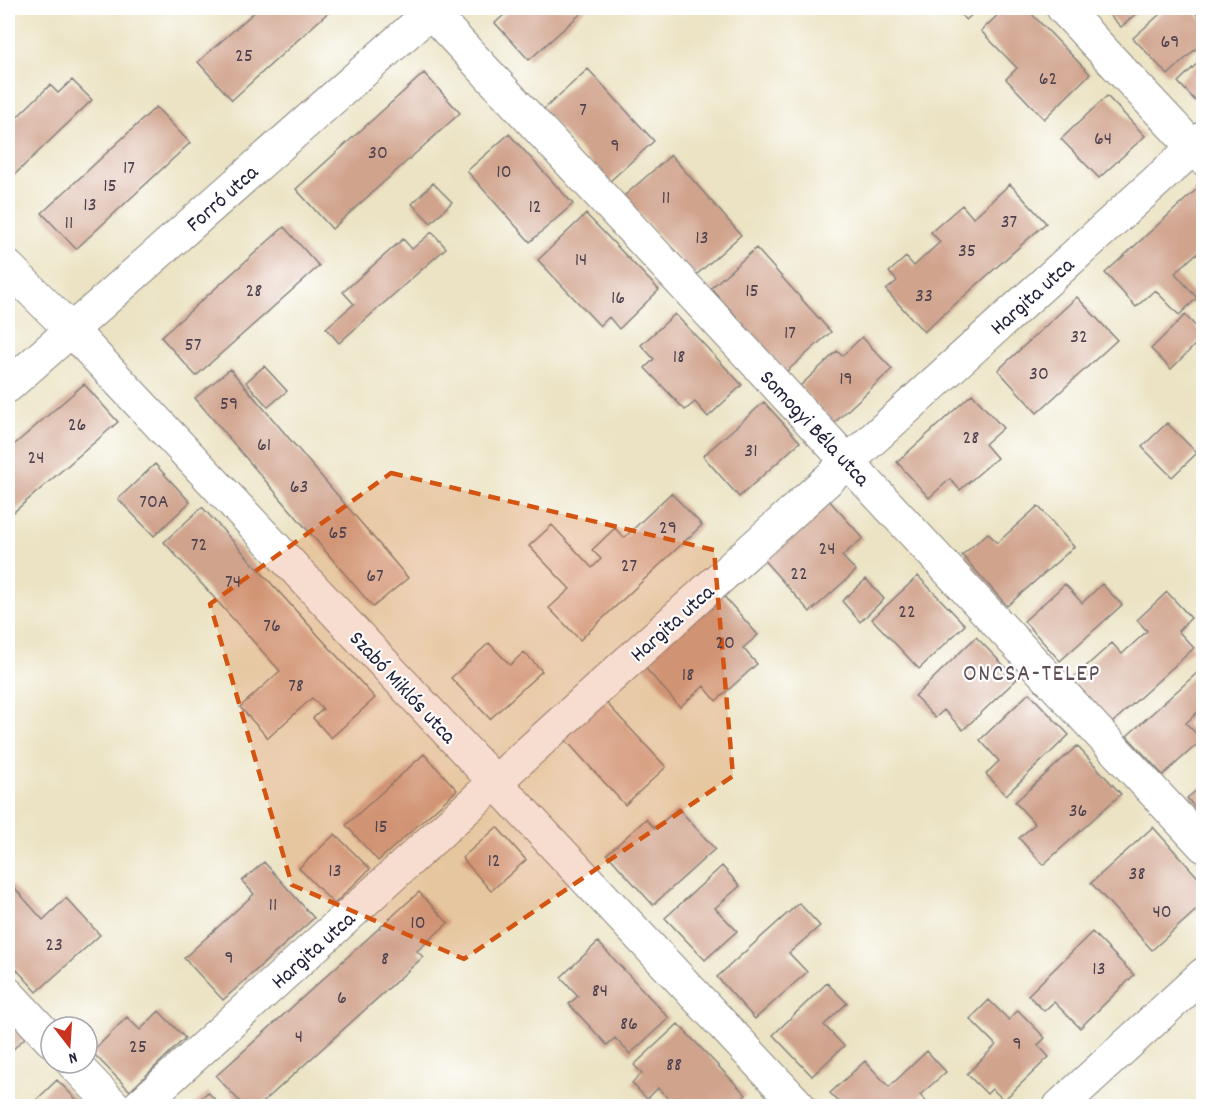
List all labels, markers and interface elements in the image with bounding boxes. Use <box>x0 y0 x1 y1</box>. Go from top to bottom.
house number: 69 <box>1161 29 1179 57</box>
house number: 25 <box>235 43 253 71</box>
house number: 62 <box>1039 66 1057 94</box>
house number: 7 <box>579 97 587 125</box>
house number: 64 <box>1094 126 1112 154</box>
house number: 9 <box>610 133 620 161</box>
house number: 30 <box>368 140 388 168</box>
house number: 17 <box>123 155 135 183</box>
street label: Forró utca <box>180 158 267 240</box>
house number: 10 <box>496 159 512 187</box>
house number: 15 <box>103 173 117 201</box>
house number: 11 <box>662 185 670 213</box>
house number: 13 <box>83 192 97 220</box>
house number: 12 <box>528 194 542 222</box>
house number: 37 <box>1001 209 1017 237</box>
house number: 11 <box>65 210 73 238</box>
house number: 13 <box>695 225 709 253</box>
house number: 35 <box>958 238 976 266</box>
house number: 14 <box>575 247 587 275</box>
street label: Hargita utca <box>984 251 1083 344</box>
house number: 28 <box>246 278 262 306</box>
house number: 15 <box>745 278 759 306</box>
house number: 33 <box>915 283 933 311</box>
house number: 16 <box>611 285 625 313</box>
house number: 17 <box>784 320 796 348</box>
house number: 32 <box>1070 324 1088 352</box>
house number: 57 <box>185 332 201 360</box>
house number: 18 <box>673 344 685 372</box>
house number: 30 <box>1029 361 1049 389</box>
street label: Somogyi Béla utca <box>751 364 876 495</box>
house number: 19 <box>839 366 853 394</box>
house number: 59 <box>220 391 238 419</box>
house number: 26 <box>68 412 86 440</box>
house number: 28 <box>963 425 979 453</box>
house number: 61 <box>257 432 271 460</box>
house number: 31 <box>744 438 758 466</box>
house number: 24 <box>27 445 45 473</box>
house number: 63 <box>290 474 308 502</box>
house number: 70A <box>139 489 169 517</box>
house number: 29 <box>659 515 677 543</box>
house number: 65 <box>328 520 348 548</box>
house number: 72 <box>191 532 207 560</box>
house number: 24 <box>818 536 836 564</box>
house number: 27 <box>621 553 637 581</box>
house number: 22 <box>790 561 808 589</box>
house number: 67 <box>366 563 384 591</box>
house number: 74 <box>225 569 241 597</box>
street label: Hargita utca <box>624 578 723 671</box>
house number: 22 <box>898 599 916 627</box>
house number: 76 <box>263 613 281 641</box>
street label: Szabó Miklós utca <box>341 625 463 752</box>
house number: 20 <box>715 630 735 658</box>
district label: ONCSA-TELEP <box>963 658 1101 692</box>
house number: 18 <box>682 662 694 690</box>
house number: 78 <box>288 673 304 701</box>
house number: 36 <box>1069 798 1087 826</box>
house number: 15 <box>374 814 388 842</box>
house number: 12 <box>487 848 501 876</box>
house number: 13 <box>328 858 342 886</box>
house number: 38 <box>1129 861 1145 889</box>
house number: 11 <box>269 892 277 920</box>
house number: 40 <box>1152 899 1172 927</box>
street label: Hargita utca <box>265 905 364 998</box>
house number: 10 <box>410 910 426 938</box>
house number: 23 <box>45 932 63 960</box>
house number: 9 <box>224 945 234 973</box>
house number: 8 <box>381 946 389 974</box>
house number: 13 <box>1092 956 1106 984</box>
house number: 84 <box>592 978 608 1006</box>
house number: 6 <box>337 985 347 1013</box>
house number: 86 <box>620 1011 638 1039</box>
north arrow <box>39 1015 99 1075</box>
house number: 4 <box>295 1024 303 1052</box>
house number: 9 <box>1012 1031 1022 1059</box>
house number: 25 <box>129 1034 147 1062</box>
text: N <box>65 1045 80 1069</box>
house number: 88 <box>666 1052 682 1080</box>

